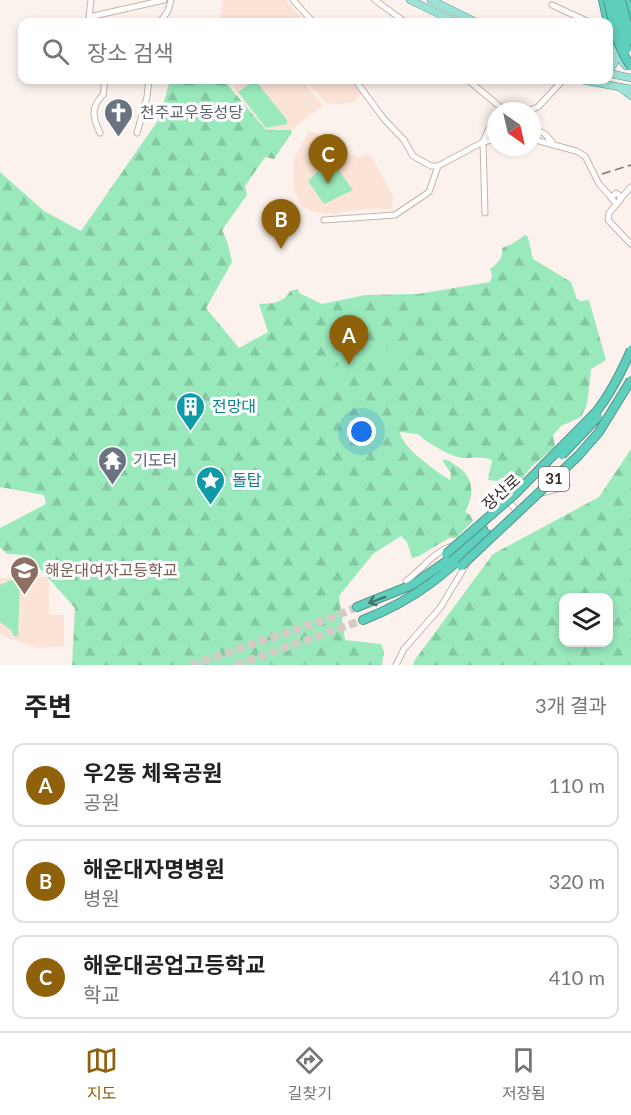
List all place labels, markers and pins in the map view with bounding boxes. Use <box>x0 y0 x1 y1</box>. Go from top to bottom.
church icon: 천주교우동성당 <box>103 96 135 138</box>
place label: 천주교우동성당 <box>140 102 243 121</box>
pin: C <box>308 134 348 184</box>
pin: B <box>262 200 300 249</box>
pin: A <box>330 316 368 365</box>
building icon: 전망대 <box>175 390 207 432</box>
place label: 전망대 <box>212 396 256 415</box>
temple icon: 기도터 <box>96 444 128 486</box>
place label: 기도터 <box>133 450 177 469</box>
place icon: 돌탑 <box>195 464 227 506</box>
place label: 돌탑 <box>232 470 262 489</box>
school or university icon: 해운대여자고등학교 <box>8 554 40 596</box>
place label: 해운대여자고등학교 <box>45 560 177 579</box>

